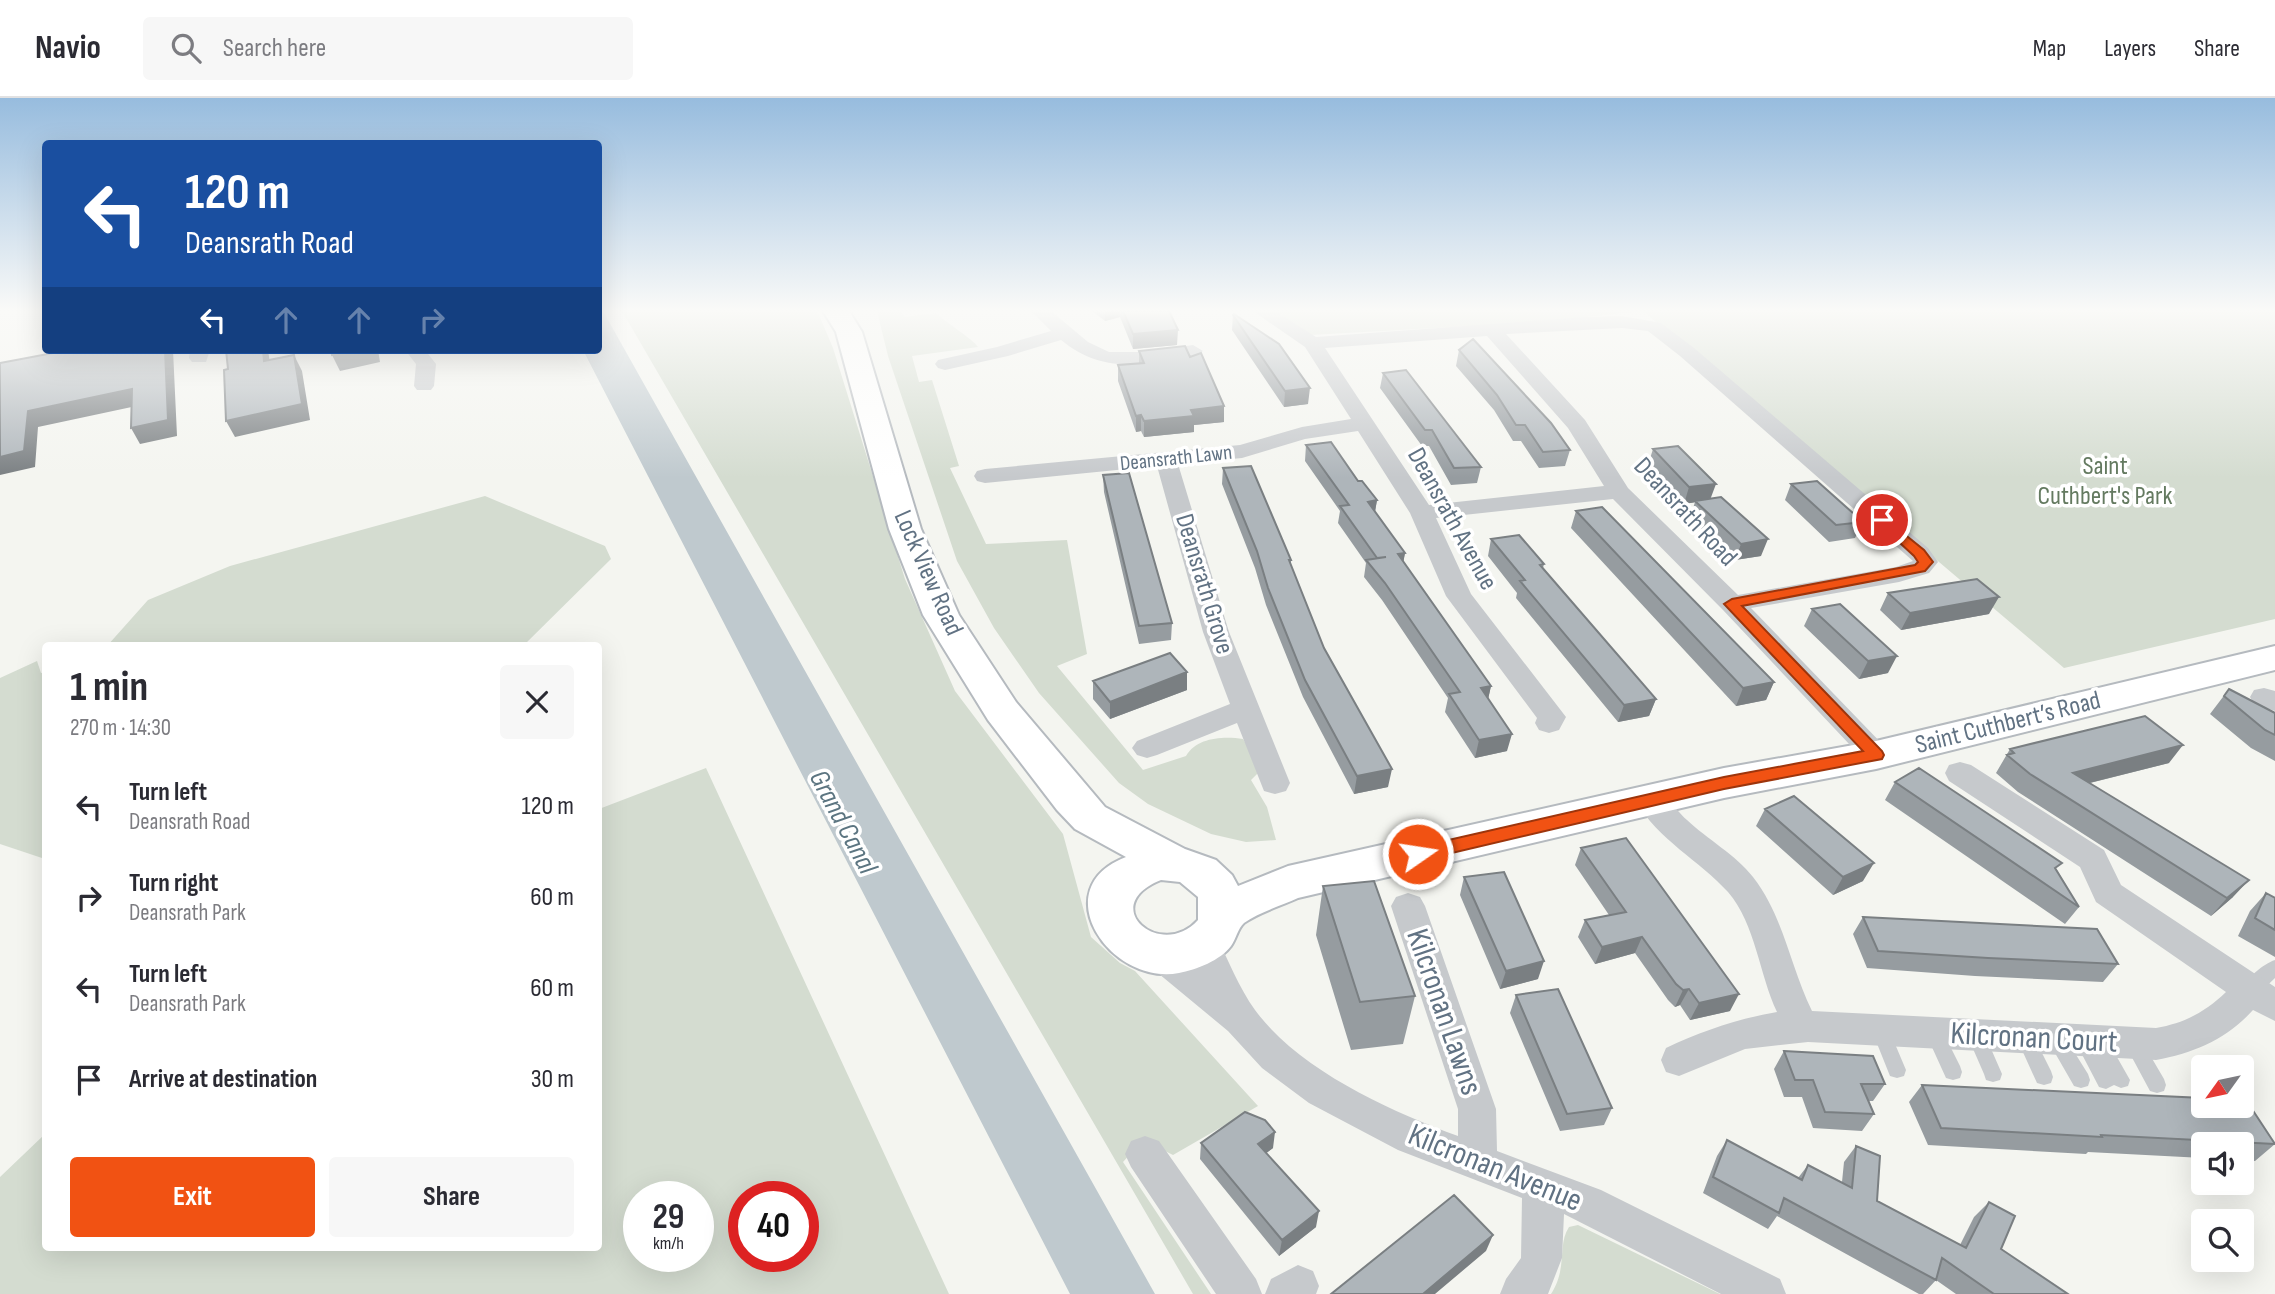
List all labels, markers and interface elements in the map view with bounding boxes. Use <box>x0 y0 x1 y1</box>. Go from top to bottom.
search box <box>143 17 633 80</box>
text: Navio <box>35 28 101 68</box>
icon: search <box>167 29 205 67</box>
text: Search here <box>223 33 326 64</box>
text: Map <box>2033 34 2066 63</box>
text: Layers <box>2104 34 2156 63</box>
text: Share <box>2194 34 2240 63</box>
text: 120 m <box>185 164 290 223</box>
icon: left <box>70 168 161 259</box>
text: Deansrath Road <box>185 224 354 263</box>
icon: left <box>194 301 232 339</box>
icon: ahead <box>267 301 305 339</box>
icon: ahead <box>340 301 378 339</box>
icon: right <box>413 301 451 339</box>
street label: Deansrath Lawn <box>1119 440 1233 476</box>
street label: Deansrath Avenue <box>1400 443 1504 595</box>
street label: Deansrath Road <box>1627 451 1743 573</box>
park label: Saint Cuthbert's Park <box>2038 451 2173 512</box>
pin <box>1852 490 1912 550</box>
icon: arrive <box>1863 501 1901 539</box>
street label: Lock View Road <box>887 506 969 640</box>
street label: Deansrath Grove <box>1168 510 1240 658</box>
text: 1 min <box>70 662 148 713</box>
button: close <box>500 665 574 739</box>
street label: Saint Cuthbert’s Road <box>1912 685 2104 761</box>
text: 270 m · 14:30 <box>70 714 171 742</box>
water label: Grand Canal <box>802 764 884 880</box>
text: Turn left <box>129 777 207 808</box>
icon: left <box>70 788 108 826</box>
text: 120 m <box>521 791 574 822</box>
text: Deansrath Road <box>129 808 250 836</box>
position arrow <box>1381 817 1455 891</box>
text: Turn right <box>129 868 218 899</box>
icon: right <box>70 879 108 917</box>
text: 60 m <box>530 882 574 913</box>
text: Deansrath Park <box>129 899 246 927</box>
street label: Kilcronan Lawns <box>1397 924 1491 1100</box>
text: Turn left <box>129 959 207 990</box>
icon: left <box>70 970 108 1008</box>
text: 60 m <box>530 973 574 1004</box>
text: Deansrath Park <box>129 990 246 1018</box>
street label: Kilcronan Court <box>1950 1014 2118 1062</box>
north arrow <box>2191 1055 2254 1118</box>
map controls <box>2191 1055 2254 1272</box>
icon: arrive <box>70 1061 108 1099</box>
text: Arrive at destination <box>129 1064 317 1095</box>
text: 30 m <box>531 1064 574 1095</box>
street label: Kilcronan Avenue <box>1402 1115 1588 1221</box>
button: sound <box>2191 1132 2254 1195</box>
button: Exit <box>70 1157 315 1237</box>
button: Share <box>329 1157 574 1237</box>
speed limit sign: 40 <box>728 1181 819 1272</box>
text: 29 <box>653 1196 684 1239</box>
button: search <box>2191 1209 2254 1272</box>
text: km/h <box>653 1233 684 1254</box>

